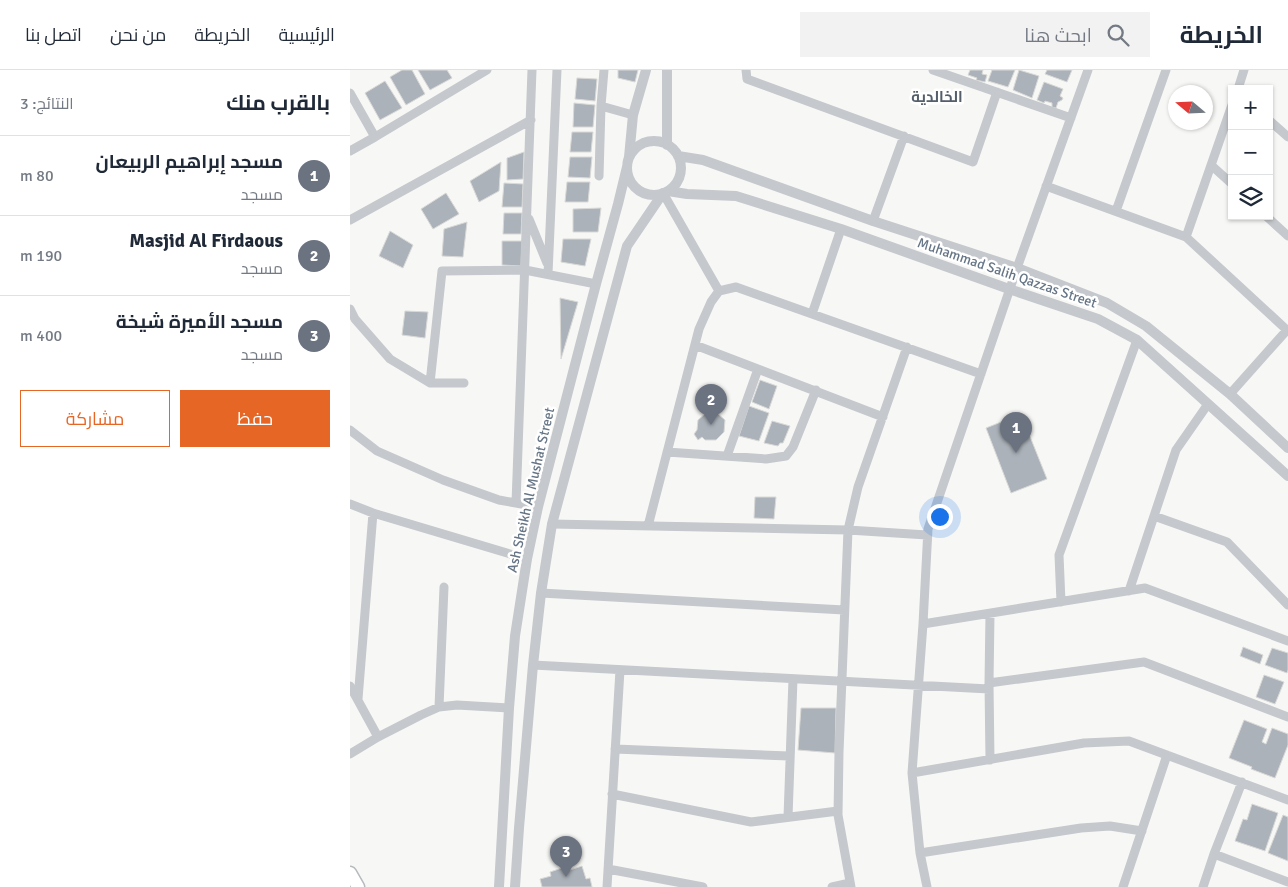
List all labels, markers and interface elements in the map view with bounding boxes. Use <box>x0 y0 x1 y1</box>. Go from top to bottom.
search box <box>800 12 1150 57</box>
text: الخريطة <box>1180 20 1263 50</box>
icon: search <box>1104 21 1132 49</box>
text: اتصل بنا <box>25 24 82 46</box>
text: من نحن <box>110 24 166 46</box>
text: الخريطة <box>194 24 250 46</box>
text: الرئيسية <box>278 24 335 46</box>
text: ابحث هنا <box>1024 24 1092 48</box>
north arrow <box>1168 85 1213 130</box>
map controls <box>1228 85 1273 220</box>
button: + <box>1228 85 1273 130</box>
district label: الخالدية <box>911 88 963 106</box>
text: بالقرب منك <box>226 90 330 116</box>
text: النتائج: 3 <box>20 94 74 114</box>
button: − <box>1228 130 1273 175</box>
text: مسجد إبراهيم الربيعان <box>96 150 283 174</box>
text: 80 m <box>20 166 54 186</box>
text: 1 <box>310 166 318 186</box>
button: layers <box>1228 175 1273 220</box>
text: مسجد <box>241 185 283 205</box>
text: Masjid Al Firdaous <box>129 229 283 253</box>
street label: Muhammad Salih Qazzas Street <box>915 234 1099 312</box>
text: 190 m <box>20 246 62 266</box>
text: 2 <box>310 246 318 266</box>
text: مسجد <box>241 259 283 279</box>
text: مسجد الأميرة شيخة <box>116 310 283 334</box>
text: 400 m <box>20 326 62 346</box>
text: 3 <box>310 326 318 346</box>
text: مسجد <box>241 345 283 365</box>
pin: 2 <box>695 384 727 425</box>
button: مشاركة <box>20 390 170 447</box>
button: حفظ <box>180 390 330 447</box>
street label: Ash Sheikh Al Mushat Street <box>504 406 558 574</box>
pin: 1 <box>1000 412 1032 453</box>
your location <box>927 504 953 530</box>
pin: 3 <box>550 836 582 877</box>

